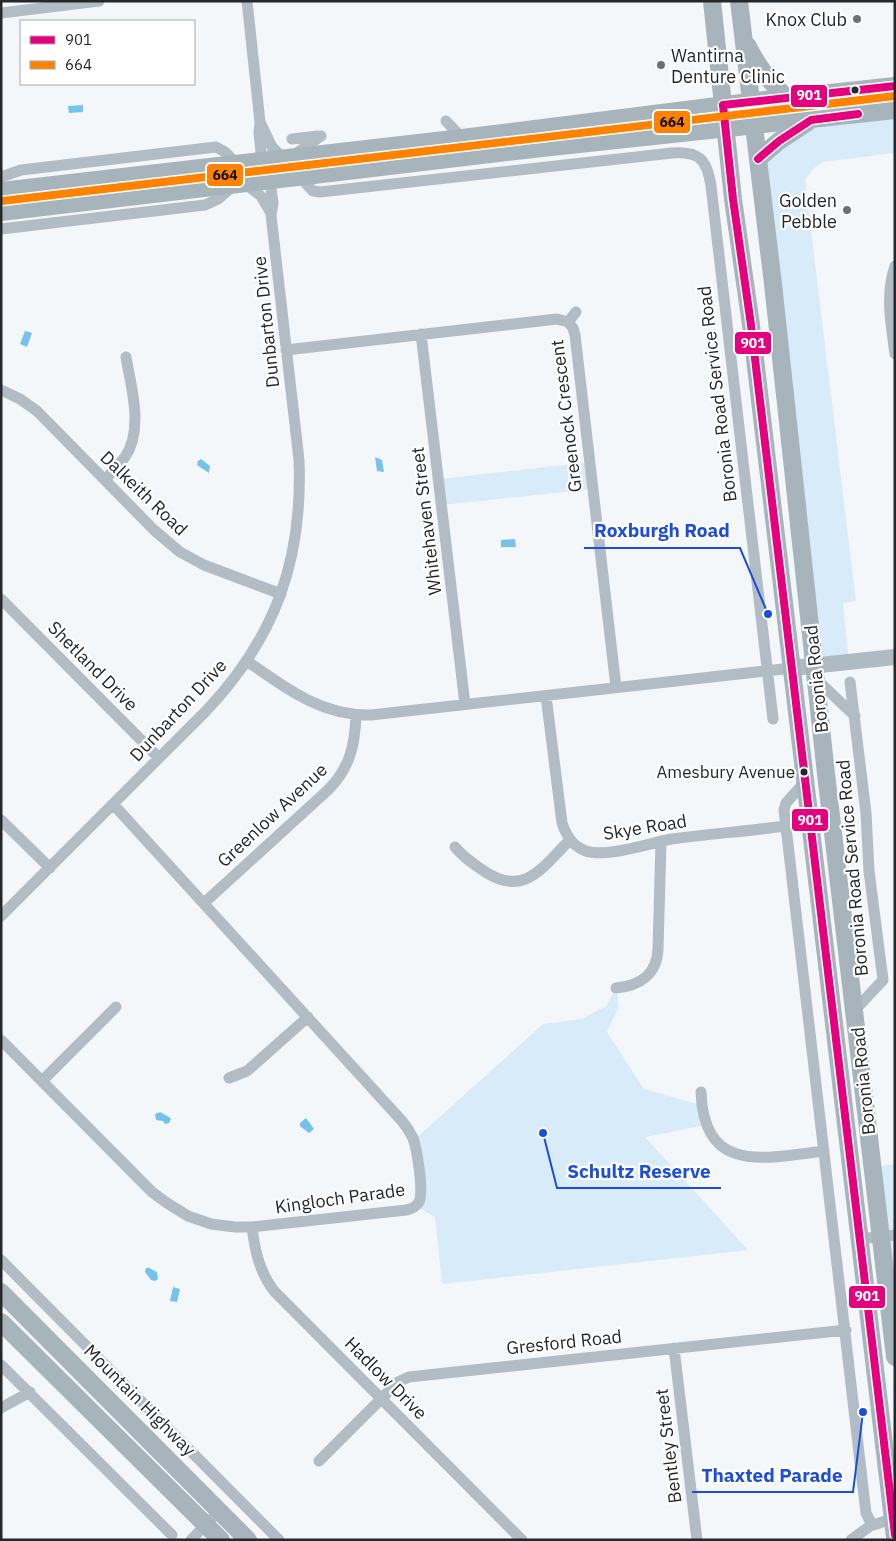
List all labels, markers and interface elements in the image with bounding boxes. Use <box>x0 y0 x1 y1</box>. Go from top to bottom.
place label: Knox Club <box>766 8 847 31</box>
marker: Knox Club <box>851 13 863 25</box>
legend <box>20 20 195 85</box>
text: 901 <box>65 30 92 49</box>
place label: Wantirna Denture Clinic <box>671 44 785 88</box>
text: 664 <box>65 55 92 74</box>
marker: Wantirna Denture Clinic <box>655 59 667 71</box>
line badge: 901 <box>790 84 828 108</box>
unlabelled marker <box>850 85 860 95</box>
text: 901 <box>796 86 822 104</box>
line badge: 664 <box>653 110 691 134</box>
text: 664 <box>659 113 685 131</box>
line badge: 664 <box>206 163 244 187</box>
text: 664 <box>212 166 238 184</box>
place label: Golden Pebble <box>779 189 837 233</box>
marker: Golden Pebble <box>841 204 853 216</box>
street label: Dunbarton Drive <box>248 255 284 389</box>
street label: Boronia Road Service Road <box>692 285 742 503</box>
line badge: 901 <box>734 331 772 355</box>
text: 901 <box>740 334 766 352</box>
street label: Greenock Crescent <box>545 338 587 494</box>
street label: Dalkeith Road <box>96 446 192 540</box>
street label: Whitehaven Street <box>406 446 446 596</box>
callout: Roxburgh Road <box>584 514 740 548</box>
text: Roxburgh Road <box>594 518 730 542</box>
street label: Shetland Drive <box>43 616 143 716</box>
street label: Boronia Road <box>799 624 833 734</box>
street label: Dunbarton Drive <box>125 654 231 766</box>
street label: Greenlow Avenue <box>212 758 332 872</box>
street label: Boronia Road Service Road <box>831 759 873 977</box>
place label: Amesbury Avenue <box>656 761 795 783</box>
marker: Amesbury Avenue <box>799 767 809 777</box>
line badge: 901 <box>791 808 829 832</box>
street label: Skye Road <box>602 809 688 845</box>
text: 901 <box>797 811 823 829</box>
street label: Boronia Road <box>846 1026 880 1136</box>
callout: Schultz Reserve <box>557 1154 721 1188</box>
text: Schultz Reserve <box>567 1159 711 1183</box>
street label: Kingloch Parade <box>274 1177 407 1219</box>
line badge: 901 <box>848 1285 886 1309</box>
text: 901 <box>854 1287 880 1305</box>
street label: Gresford Road <box>505 1325 623 1359</box>
street label: Hadlow Drive <box>340 1332 432 1424</box>
street label: Mountain Highway <box>79 1339 201 1461</box>
street label: Bentley Street <box>650 1387 686 1505</box>
callout: Thaxted Parade <box>692 1458 853 1492</box>
text: Thaxted Parade <box>701 1463 843 1487</box>

